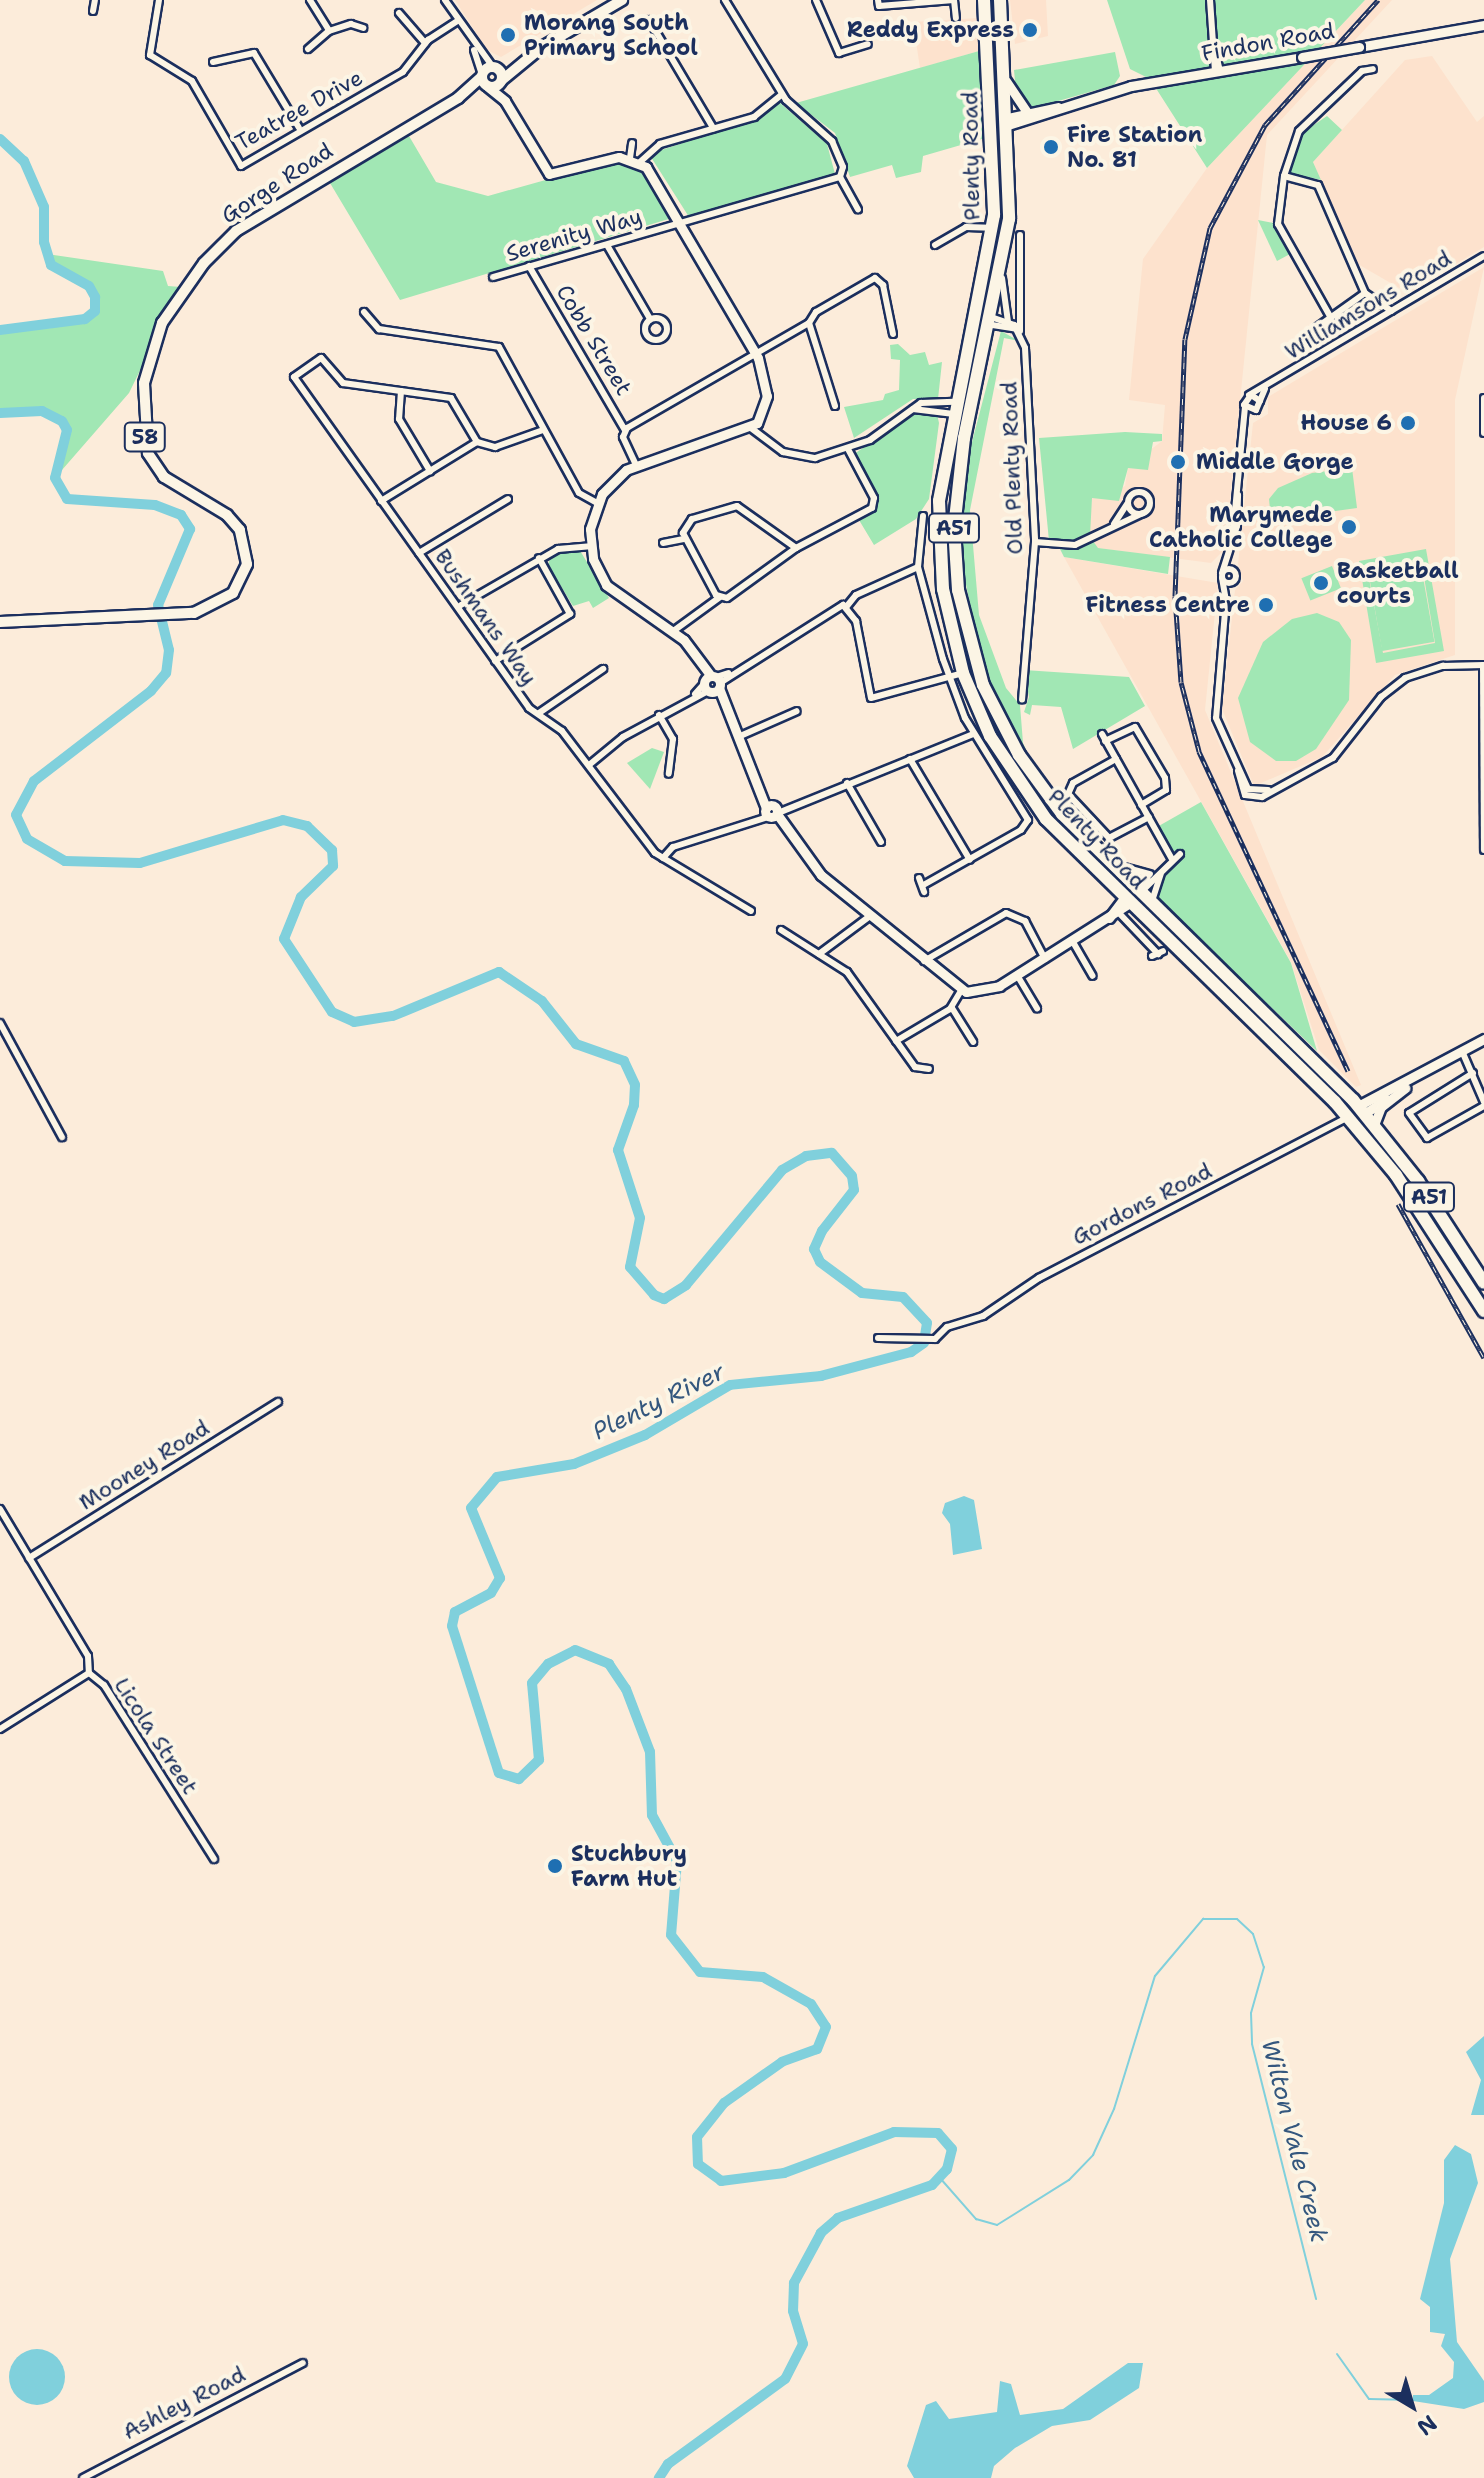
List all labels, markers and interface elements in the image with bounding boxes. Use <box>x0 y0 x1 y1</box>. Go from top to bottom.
place label: Morang South Primary School <box>524 9 698 60</box>
place label: Reddy Express <box>847 17 1014 43</box>
street label: Findon Road <box>1199 17 1337 67</box>
marker: Reddy Express <box>1021 21 1039 39</box>
marker: Morang South Primary School <box>499 26 517 44</box>
street label: Teatree Drive <box>231 64 367 156</box>
street label: Plenty Road <box>957 91 985 221</box>
place label: Fire Station No. 81 <box>1067 121 1202 172</box>
street label: Gorge Road <box>216 137 338 229</box>
marker: Fire Station No. 81 <box>1042 138 1060 156</box>
street label: Serenity Way <box>503 203 645 267</box>
street label: Williamsons Road <box>1280 245 1456 365</box>
street label: Cobb Street <box>551 280 637 400</box>
street label: Old Plenty Road <box>996 381 1028 555</box>
place label: House 6 <box>1300 410 1392 436</box>
marker: House 6 <box>1399 414 1417 432</box>
road number: 58 <box>123 421 167 453</box>
place label: Middle Gorge <box>1196 449 1354 475</box>
marker: Middle Gorge <box>1167 451 1189 473</box>
place label: Marymede Catholic College <box>1149 501 1333 552</box>
road number: A51 <box>926 512 982 544</box>
marker: Marymede Catholic College <box>1340 518 1358 536</box>
street label: Bushmans Way <box>429 544 543 690</box>
place label: Basketball courts <box>1337 557 1459 608</box>
marker: Basketball courts <box>1312 574 1330 592</box>
place label: Fitness Centre <box>1086 592 1250 618</box>
marker: Fitness Centre <box>1257 596 1275 614</box>
street label: Plenty Road <box>1043 783 1151 895</box>
street label: Gordons Road <box>1068 1157 1216 1251</box>
road number: A51 <box>1401 1181 1457 1213</box>
water label: Plenty River <box>588 1358 730 1446</box>
street label: Mooney Road <box>74 1414 214 1516</box>
street label: Licola Street <box>109 1673 203 1799</box>
place label: Stuchbury Farm Hut <box>571 1840 687 1892</box>
marker: Stuchbury Farm Hut <box>546 1857 564 1875</box>
water label: Wilton Vale Creek <box>1255 2036 1333 2246</box>
street label: Ashley Road <box>118 2361 250 2445</box>
north arrow <box>1372 2366 1452 2446</box>
text: N <box>1411 2409 1443 2442</box>

